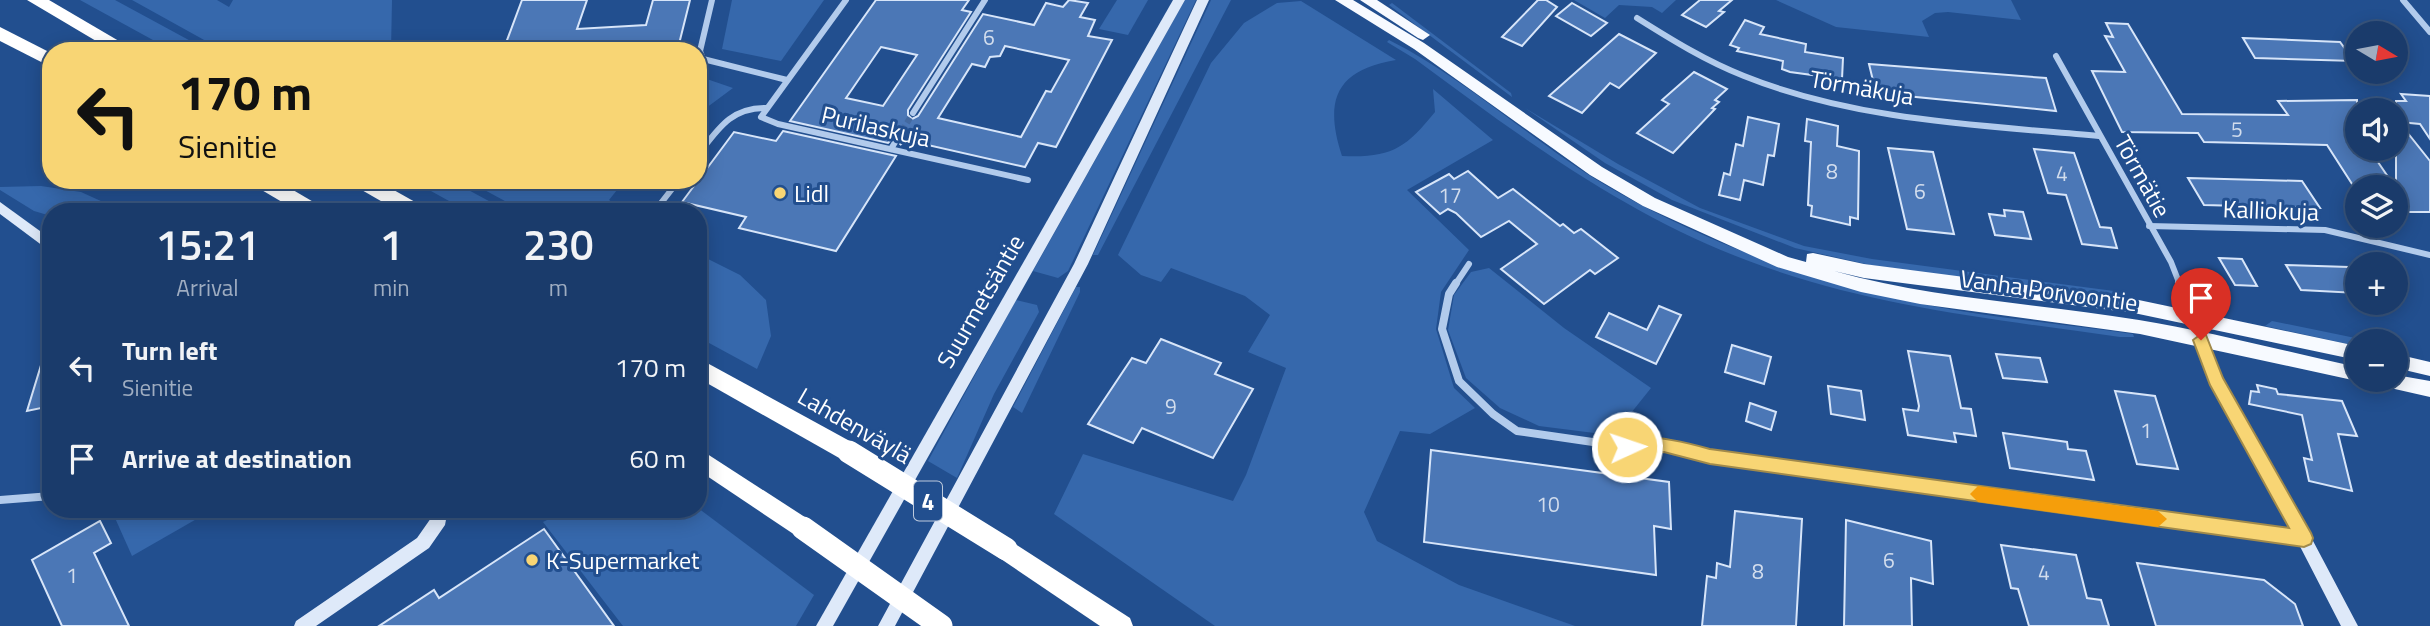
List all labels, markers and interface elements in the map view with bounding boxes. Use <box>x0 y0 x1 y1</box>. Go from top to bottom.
house number: 6 <box>983 21 995 53</box>
north arrow <box>2345 21 2408 84</box>
map controls <box>2345 21 2408 392</box>
text: 170 m <box>178 54 312 129</box>
street label: Törmäkuja <box>1807 60 1917 114</box>
icon: left <box>63 70 154 161</box>
street label: Purilaskuja <box>818 96 934 156</box>
button: sound <box>2345 98 2408 161</box>
house number: 5 <box>2231 113 2243 145</box>
text: Sienitie <box>178 122 277 170</box>
street label: Törmätie <box>2106 128 2180 224</box>
house number: 8 <box>1826 155 1838 187</box>
house number: 4 <box>2056 157 2068 189</box>
place label: Lidl <box>794 175 829 211</box>
house number: 6 <box>1914 175 1926 207</box>
button: layers <box>2345 175 2408 238</box>
house number: 17 <box>1438 179 1462 211</box>
marker: Lidl <box>772 185 788 201</box>
street label: Kalliokuja <box>2222 190 2320 230</box>
text: 15:21 <box>155 212 260 276</box>
text: 1 <box>380 212 403 276</box>
text: 230 <box>523 212 594 276</box>
street label: Suurmetsäntie <box>927 227 1033 375</box>
button: + <box>2345 252 2408 315</box>
street label: Vanha Porvoontie <box>1958 260 2140 320</box>
pin <box>2171 268 2231 340</box>
text: Arrival <box>176 270 239 305</box>
text: min <box>373 270 410 305</box>
text: m <box>549 270 568 305</box>
icon: arrive <box>2182 279 2220 317</box>
button: − <box>2345 329 2408 392</box>
text: Turn left <box>122 331 217 370</box>
text: 170 m <box>615 348 686 387</box>
icon: left <box>63 349 101 387</box>
text: Sienitie <box>122 370 193 405</box>
street label: Lahdenväylä <box>791 378 919 472</box>
house number: 9 <box>1165 390 1177 422</box>
position arrow <box>1590 410 1664 484</box>
house number: 1 <box>2140 414 2152 446</box>
text: Arrive at destination <box>122 439 352 478</box>
text: 60 m <box>629 439 686 478</box>
icon: arrive <box>63 440 101 478</box>
road number: 4 <box>914 481 942 520</box>
house number: 10 <box>1536 488 1560 520</box>
place label: K-Supermarket <box>546 542 700 578</box>
house number: 6 <box>1883 544 1895 576</box>
marker: K-Supermarket <box>524 552 540 568</box>
house number: 8 <box>1752 555 1764 587</box>
house number: 4 <box>2038 556 2050 588</box>
house number: 1 <box>66 559 78 591</box>

